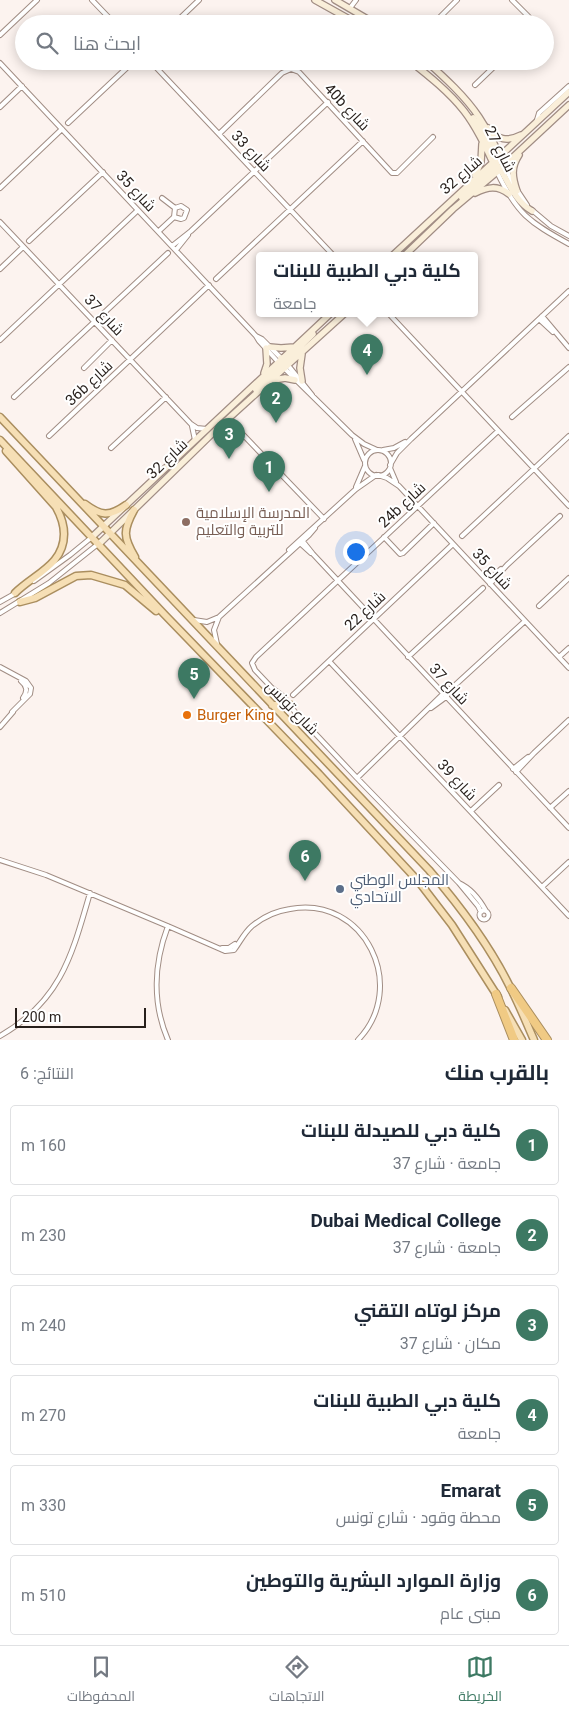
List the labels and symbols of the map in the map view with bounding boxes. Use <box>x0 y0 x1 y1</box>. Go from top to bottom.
street label: 40b شارع <box>319 80 373 136</box>
street label: شارع 27 <box>479 123 519 176</box>
street label: شارع 33 <box>226 127 275 177</box>
street label: شارع 32 <box>436 152 487 200</box>
street label: شارع 35 <box>111 167 160 217</box>
street label: شارع 37 <box>79 291 128 341</box>
pin: 4 <box>351 334 383 375</box>
street label: 36b شارع <box>62 357 118 411</box>
pin: 2 <box>260 382 292 423</box>
pin: 3 <box>213 418 245 459</box>
street label: شارع 32 <box>143 435 193 484</box>
pin: 1 <box>253 451 285 492</box>
street label: 24b شارع <box>375 479 431 533</box>
place label: المدرسة الإسلامية للتربية والتعليم <box>196 504 310 540</box>
marker: المدرسة الإسلامية للتربية والتعليم <box>180 516 192 528</box>
your location <box>343 539 369 565</box>
street label: شارع 35 <box>467 545 516 595</box>
street label: شارع 22 <box>341 587 391 636</box>
pin: 5 <box>178 658 210 699</box>
street label: شارع 37 <box>424 660 473 710</box>
street label: شارع تونس <box>260 677 322 740</box>
place label: Burger King <box>197 706 275 724</box>
marker: Burger King <box>181 709 193 721</box>
street label: شارع 39 <box>432 756 481 806</box>
pin: 6 <box>289 840 321 881</box>
place label: المجلس الوطني الاتحادي <box>350 871 449 909</box>
marker: المجلس الوطني الاتحادي <box>334 883 346 895</box>
scale bar <box>15 1005 146 1028</box>

